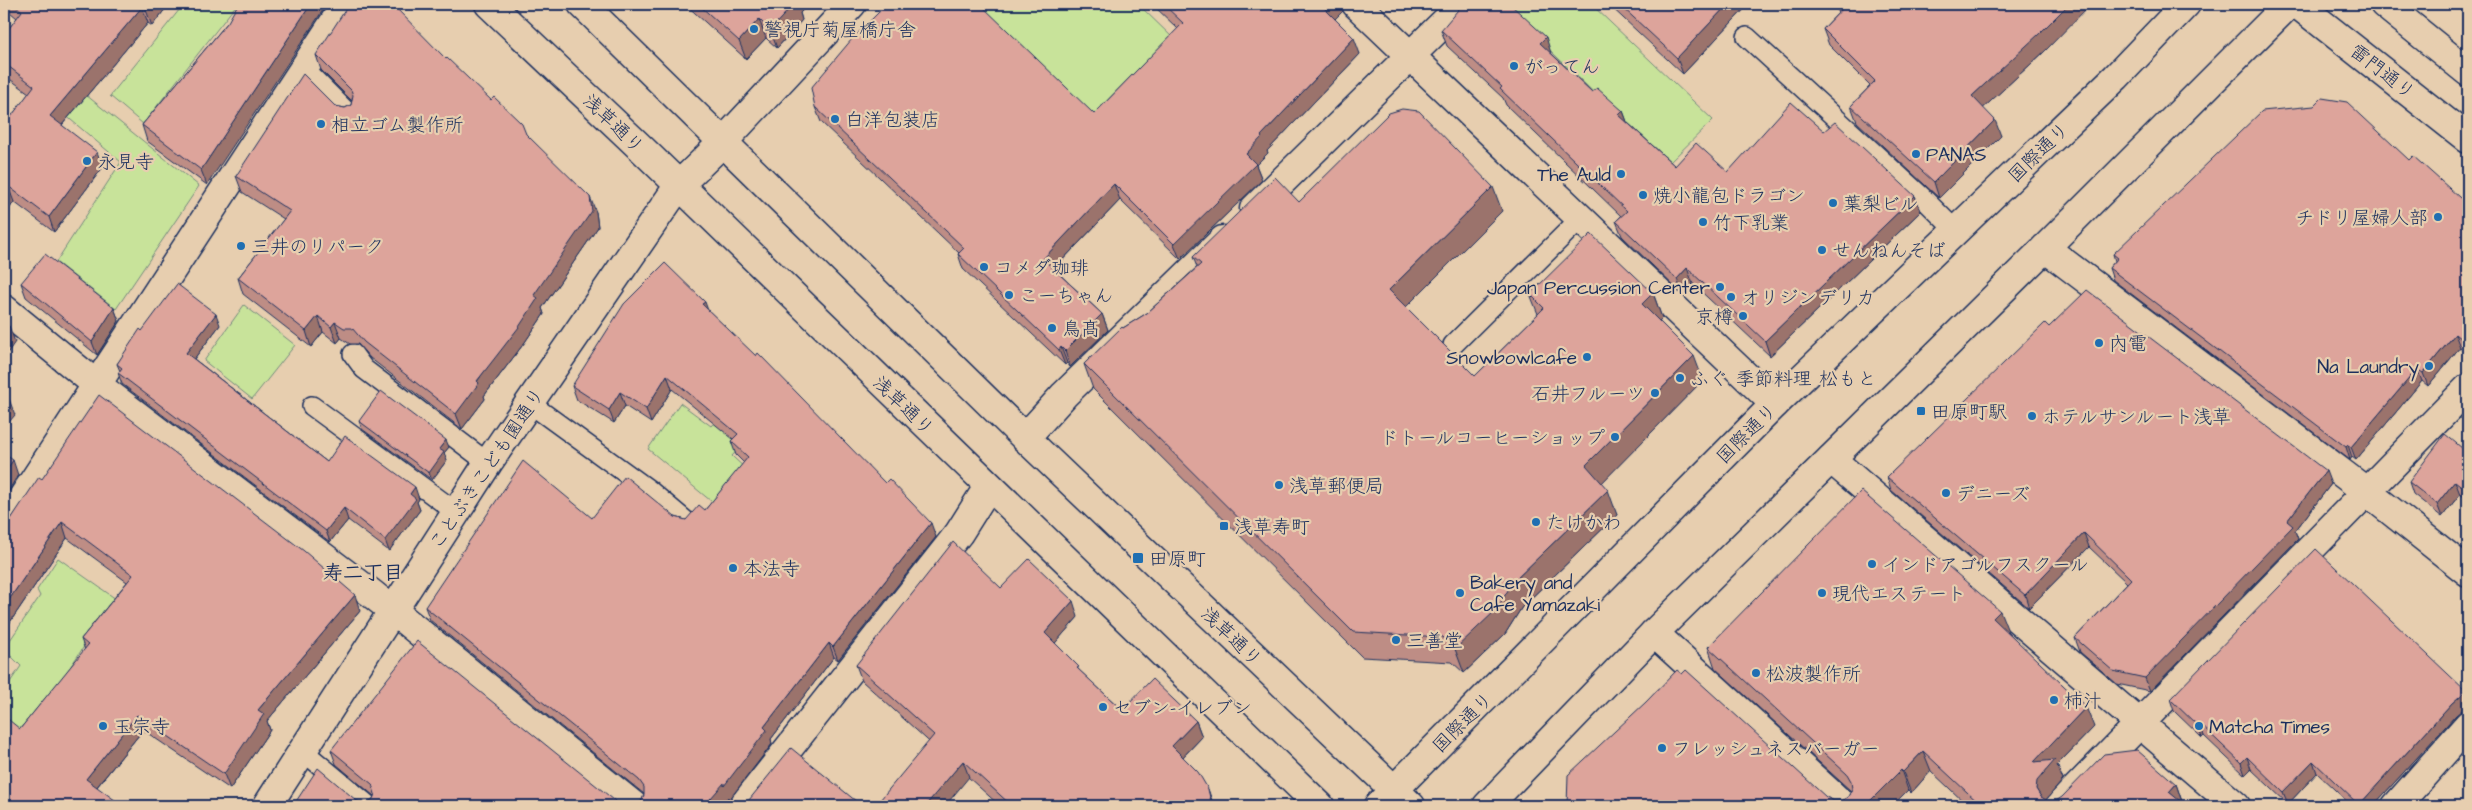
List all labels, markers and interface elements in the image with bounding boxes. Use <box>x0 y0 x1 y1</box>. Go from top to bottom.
place label: 警視庁菊屋橋庁舎 <box>764 17 916 44</box>
marker: 警視庁菊屋橋庁舎 <box>748 23 760 35</box>
street label: 雷門通り <box>2344 38 2420 106</box>
place label: がってん <box>1524 54 1600 81</box>
marker: がってん <box>1508 60 1520 72</box>
street label: 浅草通り <box>576 88 650 160</box>
place label: 白洋包装店 <box>845 107 940 134</box>
place label: 相立ゴム製作所 <box>331 112 464 139</box>
marker: 白洋包装店 <box>829 113 841 125</box>
street label: 国際通り <box>2002 117 2076 189</box>
marker: 相立ゴム製作所 <box>315 118 327 130</box>
place label: PANAS <box>1926 142 1987 169</box>
marker: PANAS <box>1910 148 1922 160</box>
place label: 永見寺 <box>97 149 154 176</box>
marker: 永見寺 <box>81 155 93 167</box>
place label: The Auld <box>1537 162 1611 189</box>
marker: The Auld <box>1615 168 1627 180</box>
place label: 焼小龍包ドラゴン <box>1653 183 1805 210</box>
marker: 焼小龍包ドラゴン <box>1637 189 1649 201</box>
place label: 葉梨ビル <box>1843 191 1919 218</box>
marker: 葉梨ビル <box>1827 197 1839 209</box>
place label: チドリ屋婦人部 <box>2295 205 2428 232</box>
place label: 竹下乳業 <box>1713 210 1789 237</box>
marker: チドリ屋婦人部 <box>2432 211 2444 223</box>
marker: 竹下乳業 <box>1697 216 1709 228</box>
place label: 三井のリパーク <box>251 234 384 261</box>
place label: せんねんそば <box>1832 238 1946 265</box>
marker: 三井のリパーク <box>235 240 247 252</box>
marker: せんねんそば <box>1816 244 1828 256</box>
place label: コメダ珈琲 <box>994 255 1089 282</box>
marker: コメダ珈琲 <box>978 261 990 273</box>
place label: Japan Percussion Center <box>1487 275 1711 302</box>
marker: Japan Percussion Center <box>1714 281 1726 293</box>
place label: こーちゃん <box>1019 283 1113 310</box>
place label: オリジンデリカ <box>1741 285 1875 312</box>
marker: こーちゃん <box>1003 289 1015 301</box>
marker: オリジンデリカ <box>1725 291 1737 303</box>
place label: 京樽 <box>1695 304 1733 331</box>
marker: 京樽 <box>1737 310 1749 322</box>
place label: 鳥髙 <box>1062 316 1100 343</box>
marker: 鳥髙 <box>1046 322 1058 334</box>
place label: 內電 <box>2109 331 2147 358</box>
marker: 內電 <box>2093 337 2105 349</box>
place label: Snowbowlcafe <box>1446 345 1577 372</box>
marker: Snowbowlcafe <box>1581 351 1593 363</box>
place label: Na Laundry <box>2317 354 2420 382</box>
marker: Na Laundry <box>2423 360 2435 372</box>
place label: ふぐ 季節料理 松もと <box>1690 366 1876 393</box>
street label: 浅草通り <box>866 370 940 442</box>
marker: ふぐ 季節料理 松もと <box>1674 372 1686 384</box>
place label: 石井フルーツ <box>1531 381 1645 408</box>
street label: ことぶきこども園通り <box>423 383 552 555</box>
marker: 石井フルーツ <box>1649 387 1661 399</box>
street label: 国際通り <box>1711 398 1783 470</box>
place label: 田原町駅 <box>1931 399 2007 426</box>
place label: ホテルサンルート浅草 <box>2042 404 2231 431</box>
marker: 田原町駅 <box>1915 405 1927 417</box>
marker: ホテルサンルート浅草 <box>2026 410 2038 422</box>
place label: ドトールコーヒーショップ <box>1380 425 1605 452</box>
marker: ドトールコーヒーショップ <box>1609 431 1621 443</box>
place label: 浅草郵便局 <box>1289 473 1384 500</box>
marker: 浅草郵便局 <box>1273 479 1285 491</box>
place label: デニーズ <box>1956 481 2030 508</box>
marker: デニーズ <box>1940 487 1952 499</box>
place label: たけかわ <box>1546 510 1622 537</box>
place label: 浅草寿町 <box>1234 514 1310 541</box>
marker: たけかわ <box>1530 516 1542 528</box>
marker: 浅草寿町 <box>1218 520 1230 532</box>
place label: 田原町 <box>1149 546 1206 573</box>
marker: 田原町 <box>1131 551 1145 565</box>
place label: インドアゴルフスクール <box>1882 552 2089 579</box>
place label: 本法寺 <box>743 556 800 583</box>
marker: インドアゴルフスクール <box>1866 558 1878 570</box>
district label: 寿二丁目 <box>323 559 403 587</box>
marker: 本法寺 <box>727 562 739 574</box>
place label: Bakery and Cafe Yamazaki <box>1470 570 1600 619</box>
place label: 現代エステート <box>1832 581 1966 608</box>
marker: Bakery and Cafe Yamazaki <box>1454 587 1466 599</box>
marker: 現代エステート <box>1816 587 1828 599</box>
street label: 浅草通り <box>1194 601 1268 673</box>
place label: 三善堂 <box>1406 628 1463 655</box>
marker: 三善堂 <box>1390 634 1402 646</box>
place label: 松波製作所 <box>1766 661 1861 688</box>
marker: 松波製作所 <box>1750 667 1762 679</box>
street label: 国際通り <box>1427 687 1499 759</box>
place label: 柿汁 <box>2064 688 2102 715</box>
marker: 柿汁 <box>2048 694 2060 706</box>
place label: セブン-イレブン <box>1113 695 1252 722</box>
marker: セブン-イレブン <box>1097 701 1109 713</box>
place label: 玉宗寺 <box>113 714 170 741</box>
place label: Matcha Times <box>2209 714 2330 741</box>
marker: 玉宗寺 <box>97 720 109 732</box>
marker: Matcha Times <box>2193 720 2205 732</box>
place label: フレッシュネスバーガー <box>1672 736 1879 763</box>
marker: フレッシュネスバーガー <box>1656 742 1668 754</box>

